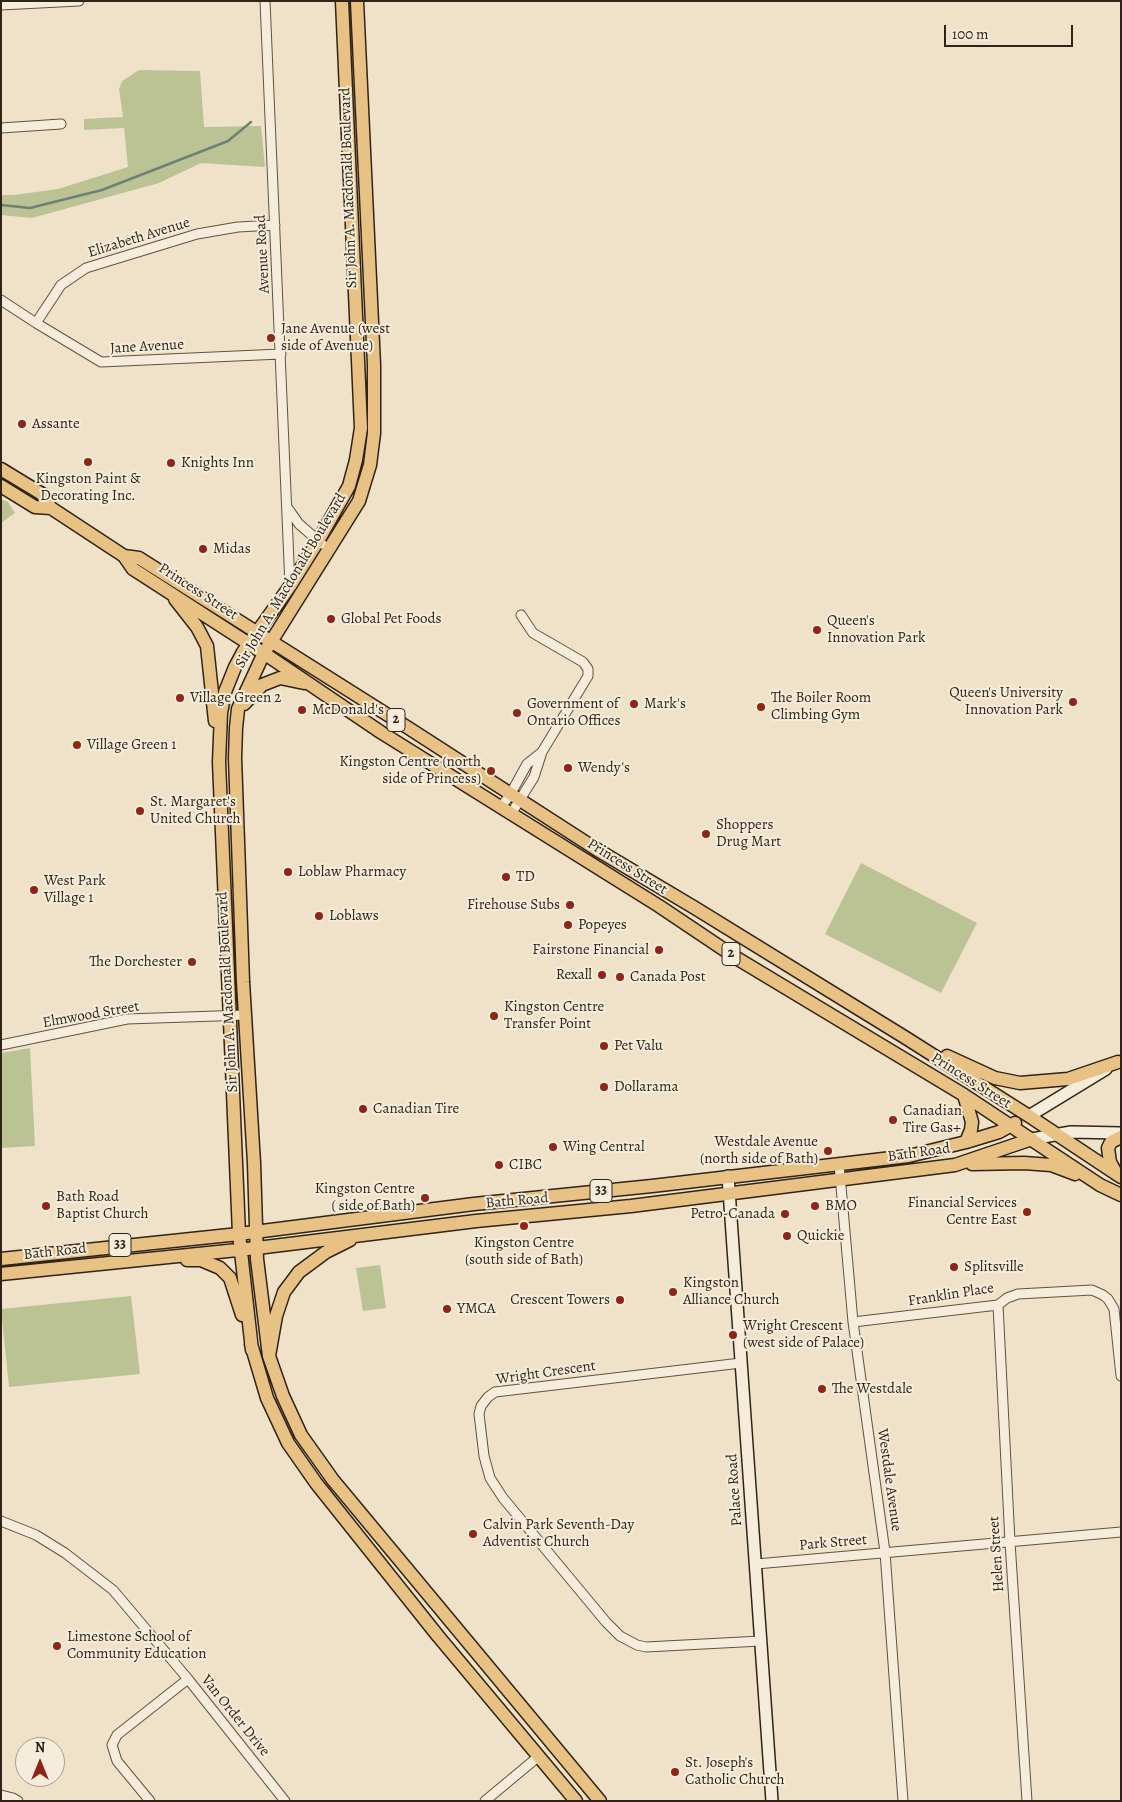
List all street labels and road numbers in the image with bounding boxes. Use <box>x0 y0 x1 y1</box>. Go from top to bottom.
street label: Sir John A. Macdonald Boulevard <box>336 87 362 289</box>
street label: Elizabeth Avenue <box>86 214 192 262</box>
street label: Avenue Road <box>252 214 274 294</box>
street label: Jane Avenue <box>110 336 184 358</box>
street label: Sir John A. Macdonald Boulevard <box>232 490 350 672</box>
street label: Princess Street <box>155 560 241 624</box>
road number: 2 <box>387 708 405 732</box>
street label: Princess Street <box>584 835 670 899</box>
street label: Sir John A. Macdonald Boulevard <box>214 891 242 1093</box>
road number: 2 <box>722 942 740 966</box>
street label: Elmwood Street <box>41 998 141 1032</box>
street label: Princess Street <box>928 1049 1014 1113</box>
street label: Bath Road <box>887 1140 951 1166</box>
road number: 33 <box>590 1180 612 1202</box>
street label: Bath Road <box>485 1189 549 1213</box>
road number: 33 <box>109 1234 131 1256</box>
street label: Bath Road <box>23 1240 87 1264</box>
street label: Franklin Place <box>907 1279 995 1311</box>
street label: Wright Crescent <box>495 1357 597 1389</box>
street label: Westdale Avenue <box>873 1427 905 1533</box>
street label: Palace Road <box>723 1453 747 1527</box>
street label: Helen Street <box>985 1515 1009 1593</box>
street label: Park Street <box>798 1531 868 1555</box>
street label: Van Order Drive <box>197 1672 273 1760</box>

